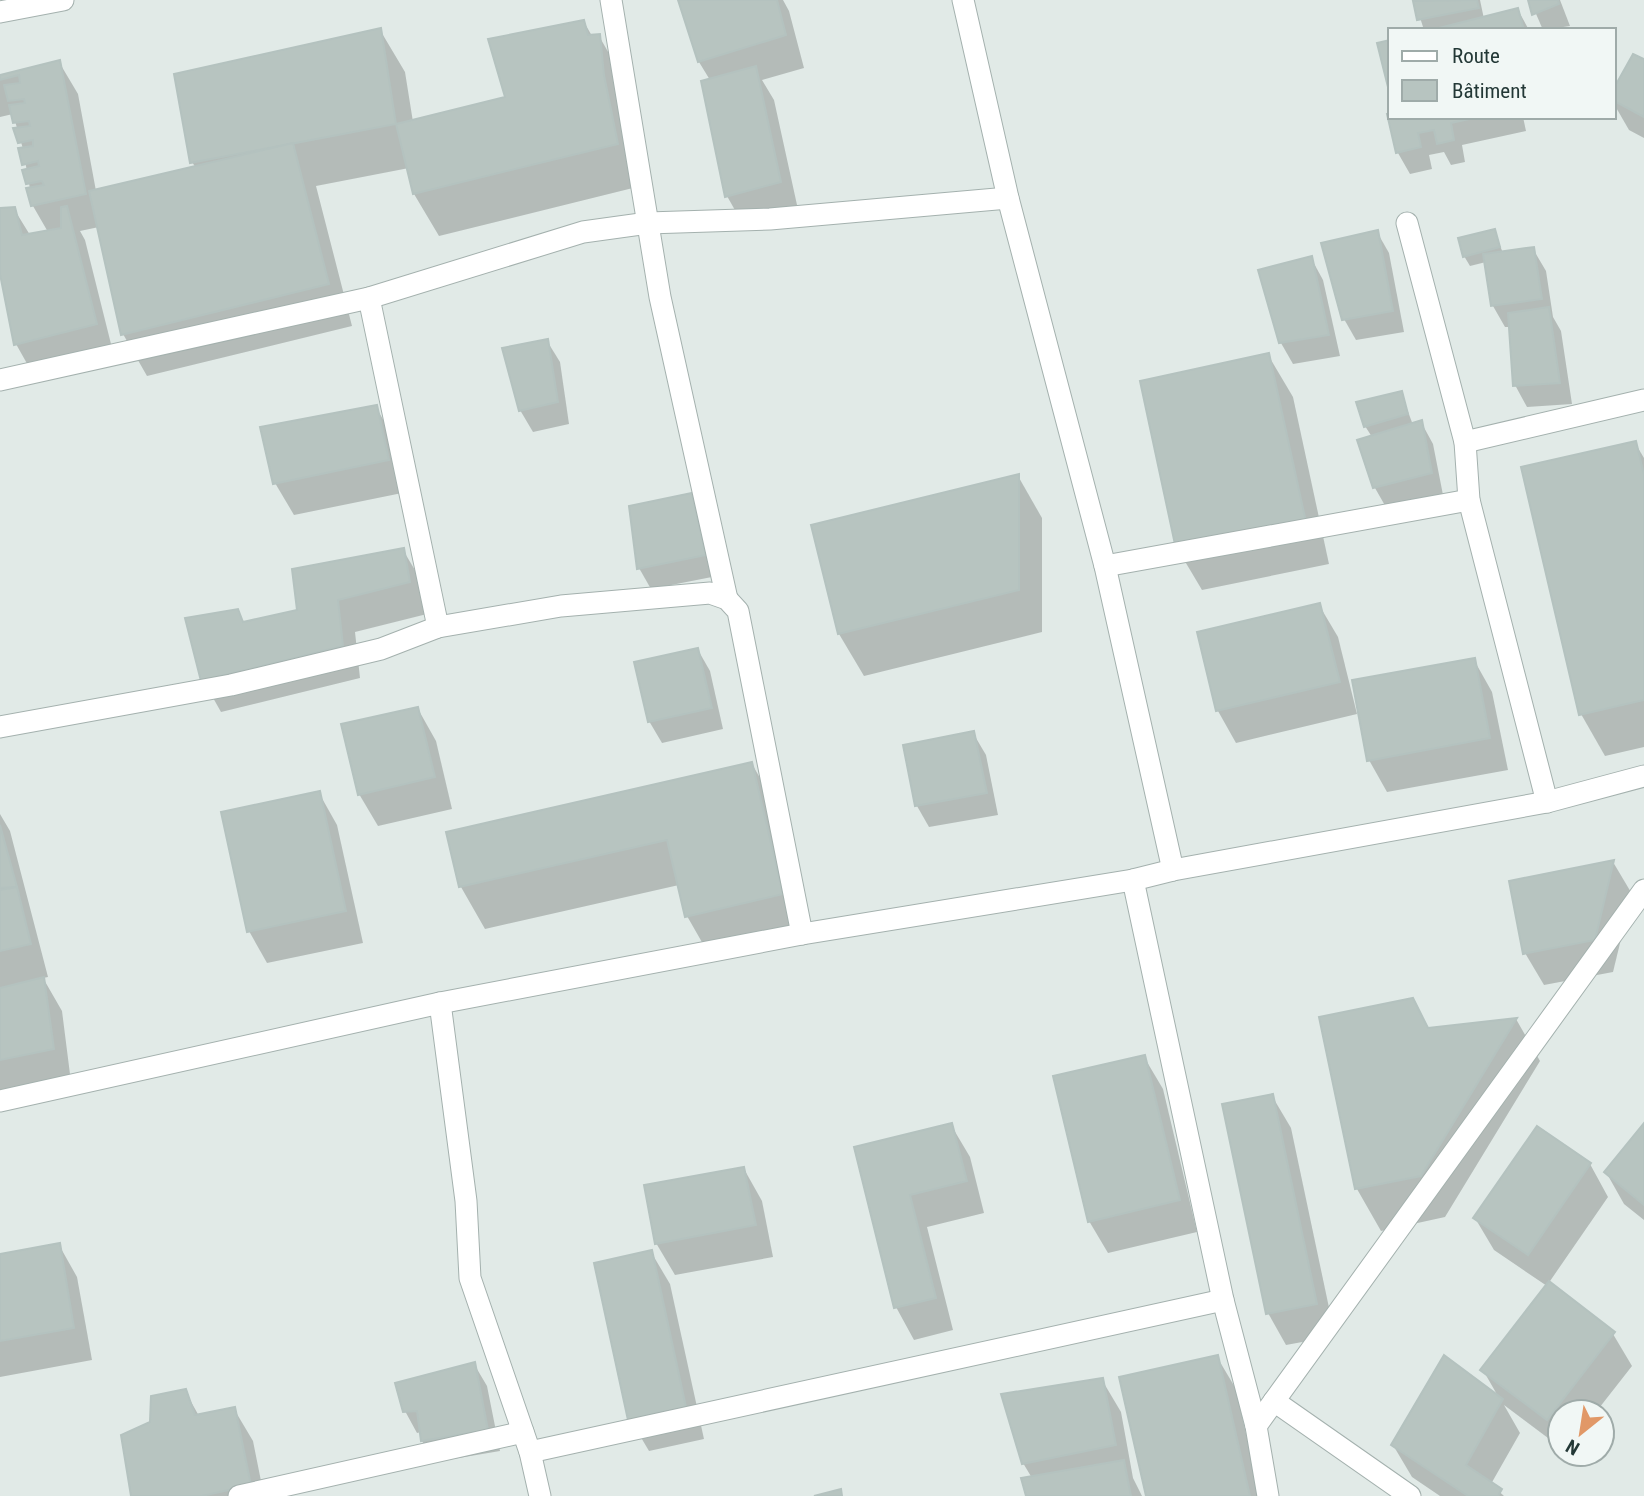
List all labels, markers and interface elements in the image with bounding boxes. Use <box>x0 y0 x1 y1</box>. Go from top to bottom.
legend <box>1388 28 1616 119</box>
text: Route <box>1452 44 1500 68</box>
text: Bâtiment <box>1452 79 1527 103</box>
north arrow <box>1546 1398 1616 1468</box>
text: N <box>1562 1434 1584 1460</box>

